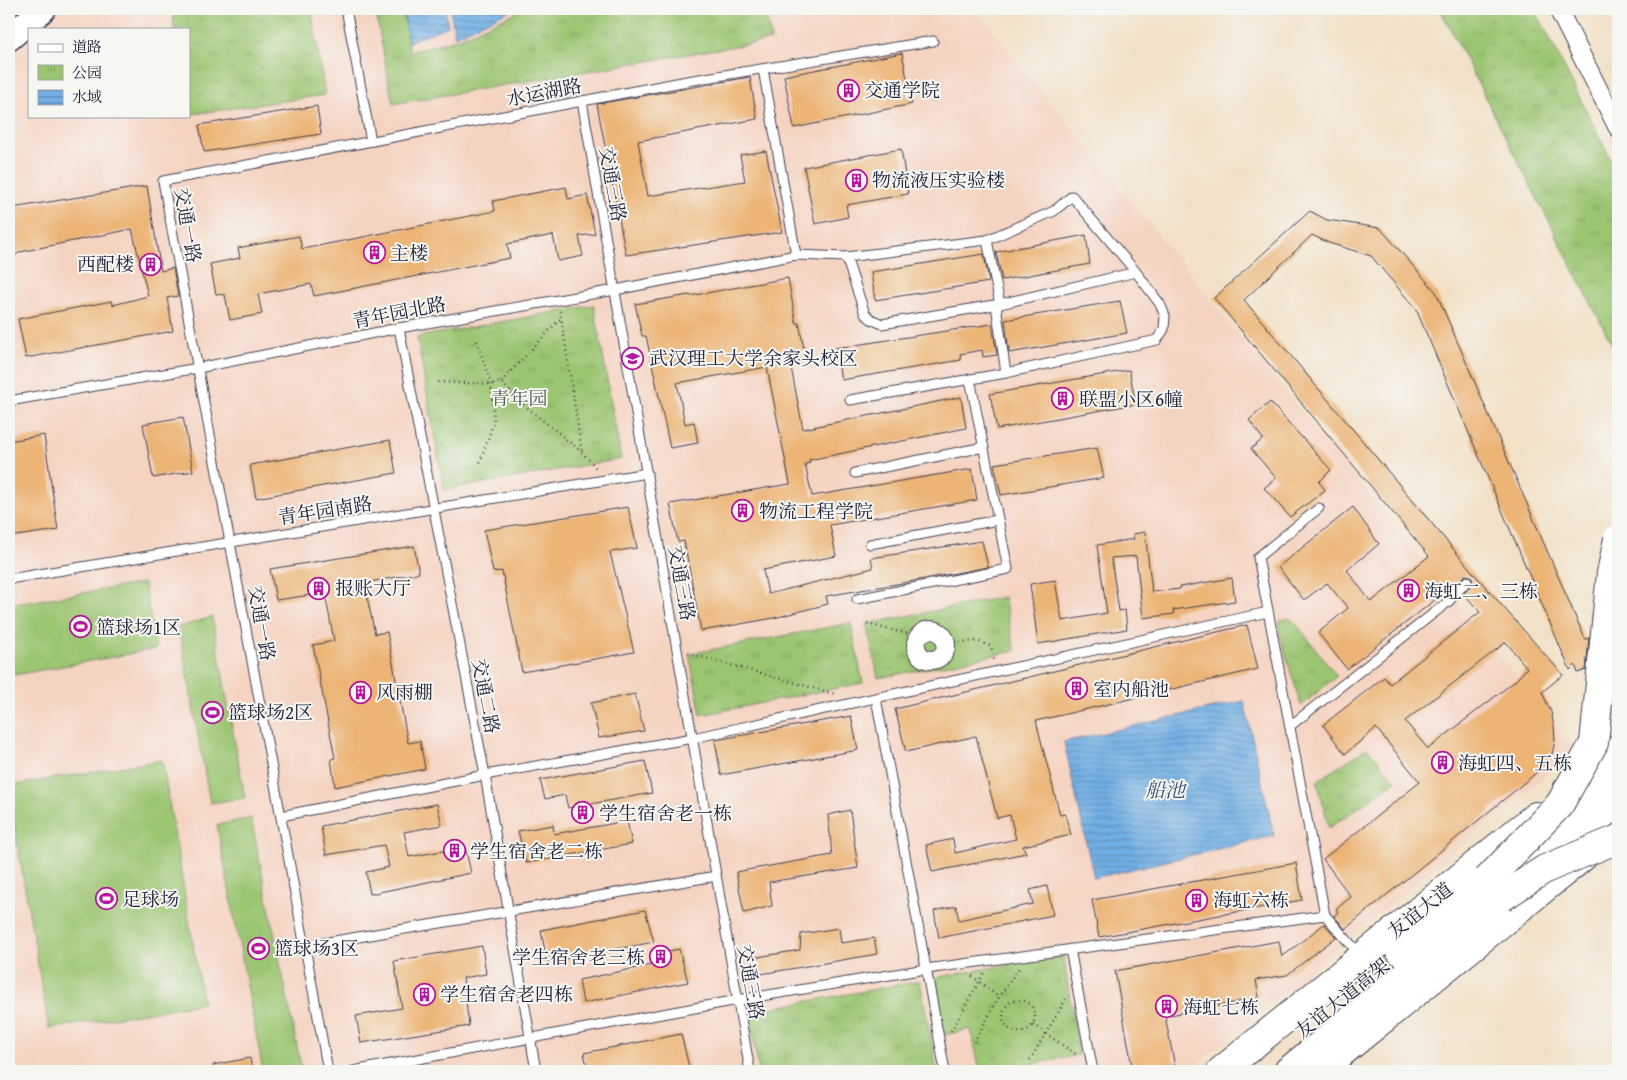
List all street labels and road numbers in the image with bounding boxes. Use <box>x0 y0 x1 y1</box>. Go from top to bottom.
street label: 水运湖路 <box>504 71 584 113</box>
street label: 交通三路 <box>593 144 633 224</box>
street label: 交通一路 <box>168 185 208 265</box>
street label: 青年园北路 <box>350 289 448 335</box>
street label: 青年园南路 <box>276 489 374 531</box>
street label: 交通三路 <box>662 543 702 623</box>
street label: 交通一路 <box>242 583 282 663</box>
street label: 交通二路 <box>465 656 507 736</box>
street label: 友谊大道 <box>1382 875 1458 945</box>
street label: 交通三路 <box>731 942 771 1022</box>
street label: 友谊大道高架 <box>1289 951 1395 1045</box>

